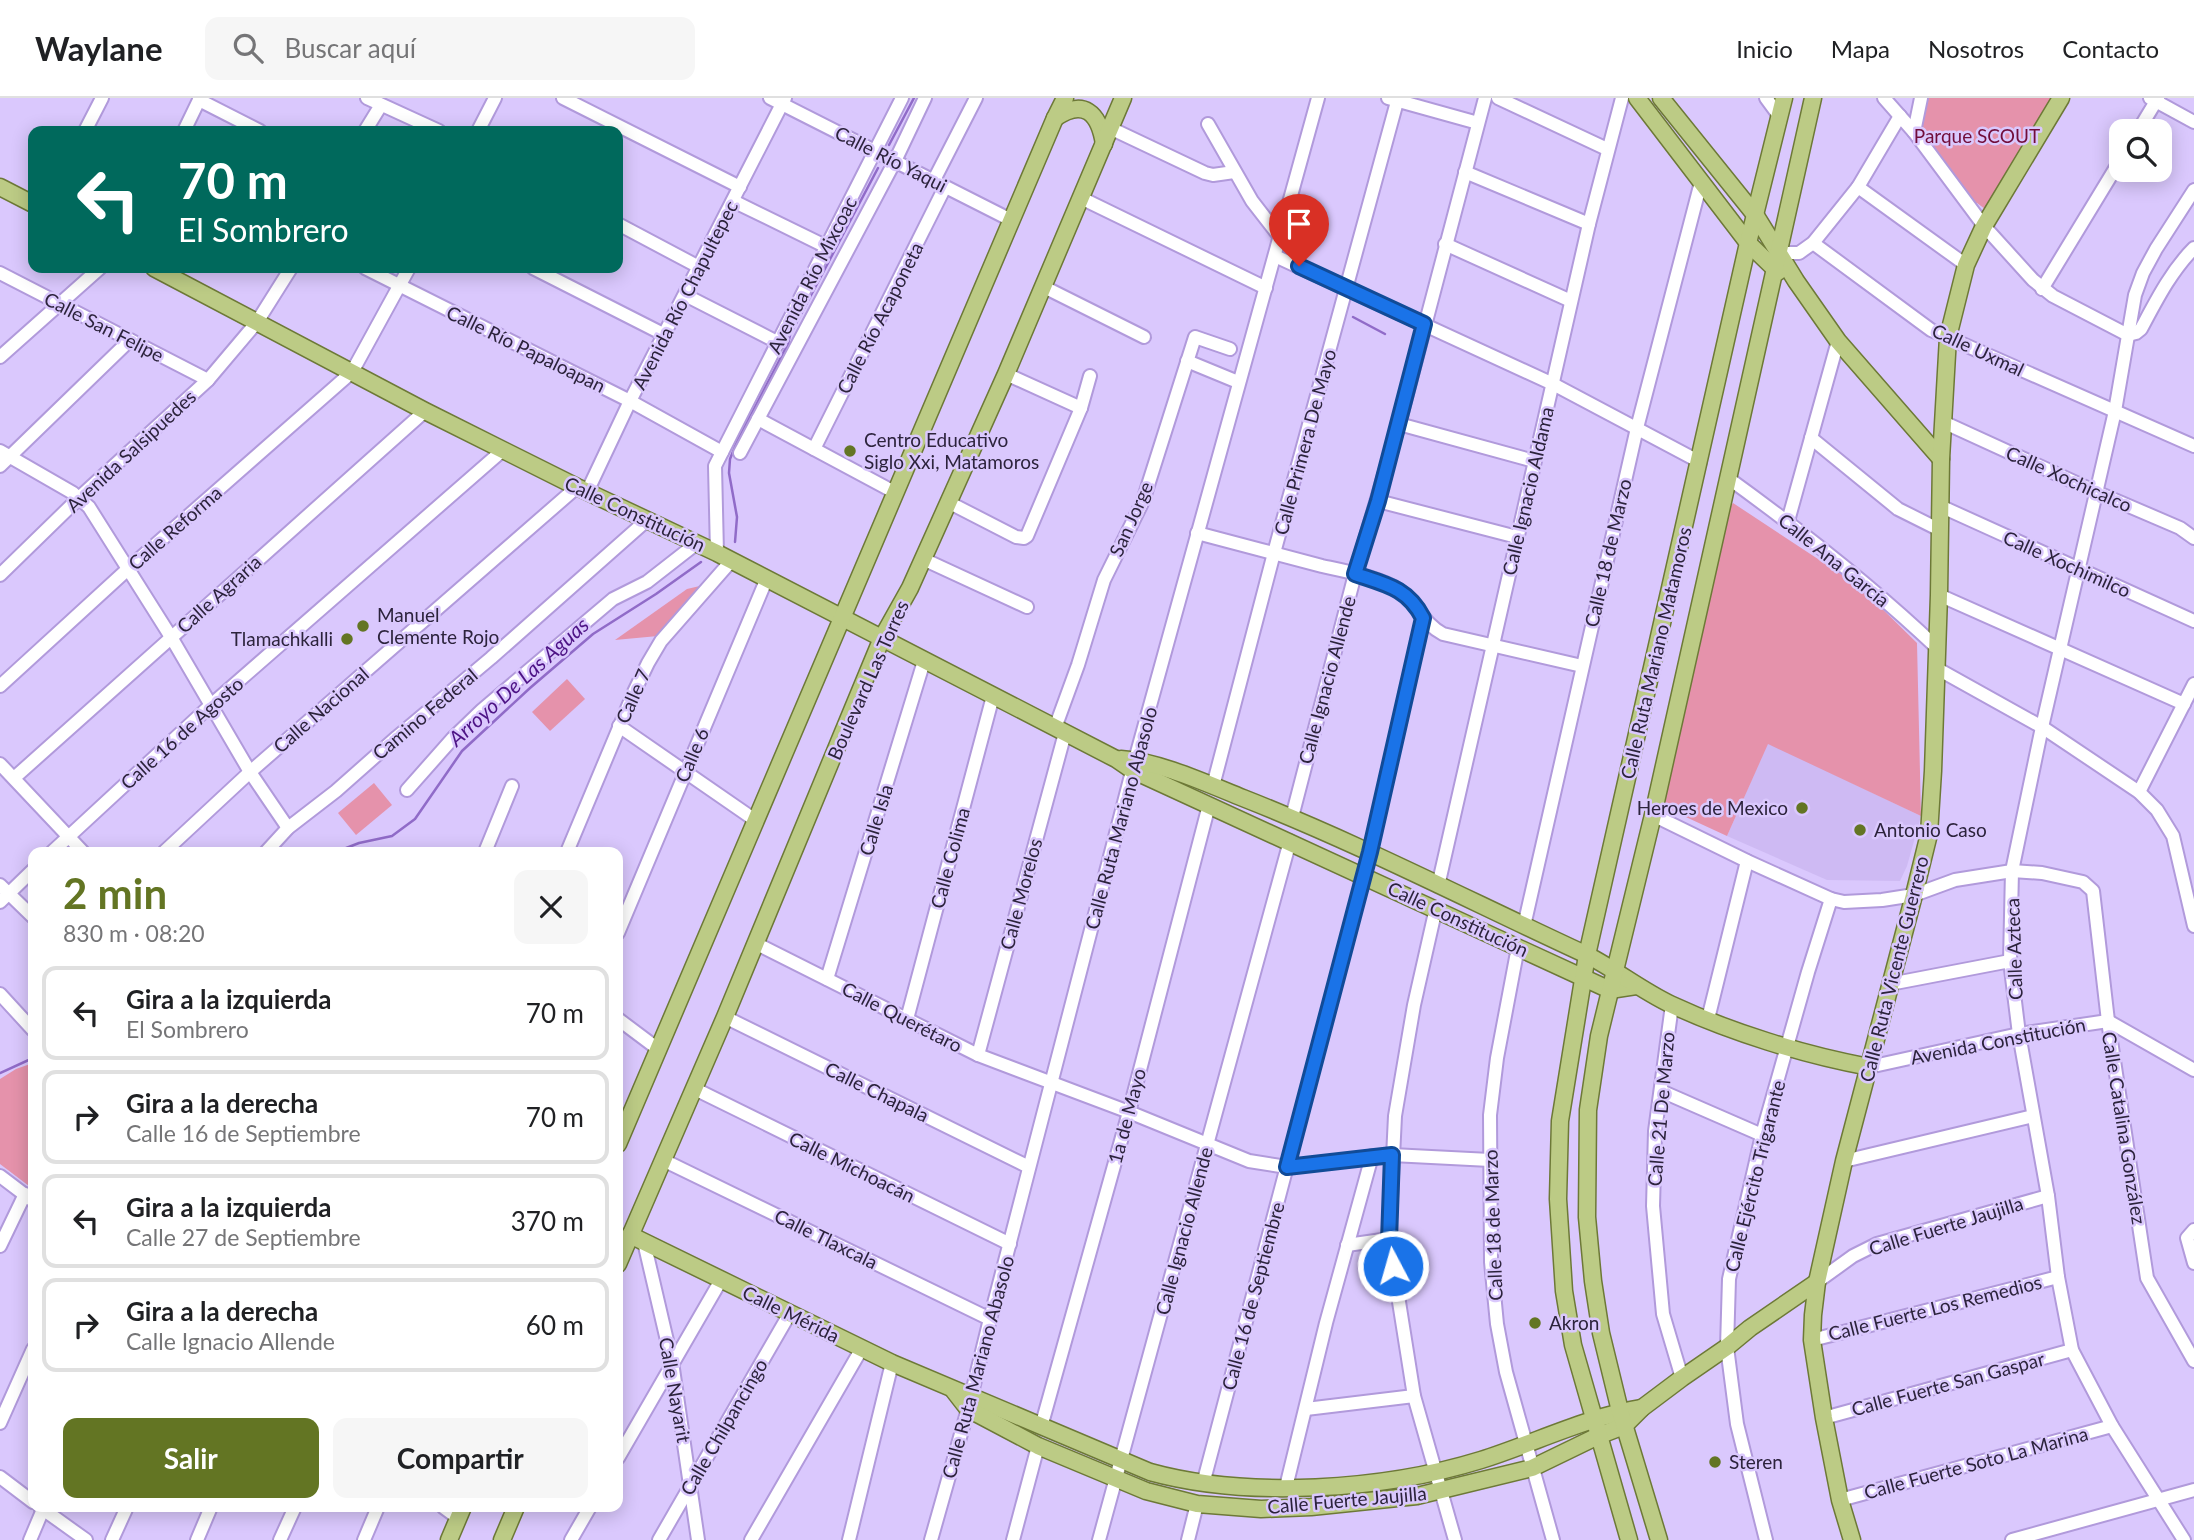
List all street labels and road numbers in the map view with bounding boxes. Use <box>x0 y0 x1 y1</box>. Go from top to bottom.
street label: Calle Río Yaqui <box>832 121 951 197</box>
street label: Avenida Río Mixcoac <box>762 192 861 357</box>
street label: Avenida Río Chapultepec <box>627 197 742 393</box>
street label: Calle Río Acaponeta <box>831 238 928 397</box>
street label: Calle San Felipe <box>41 287 168 366</box>
street label: Calle Río Papaloapan <box>443 300 609 397</box>
street label: Calle Uxmal <box>1929 318 2028 381</box>
street label: Calle Primera De Mayo <box>1269 346 1340 537</box>
street label: Avenida Salsipuedes <box>61 385 200 517</box>
street label: Calle Ignacio Aldama <box>1497 404 1558 577</box>
street label: Calle Xochicalco <box>2003 441 2136 517</box>
street label: Calle Constitución <box>561 471 709 556</box>
street label: Calle 18 de Marzo <box>1579 477 1636 629</box>
street label: San Jorge <box>1104 478 1157 560</box>
street label: Calle Reforma <box>123 481 226 574</box>
street label: Calle Ana García <box>1774 508 1894 611</box>
street label: Calle Ruta Mariano Matamoros <box>1615 525 1696 781</box>
street label: Calle Xochimilco <box>2000 525 2134 602</box>
street label: Calle Agraria <box>172 550 265 637</box>
street label: Calle Ignacio Allende <box>1293 594 1360 766</box>
street label: Boulevard Las Torres <box>822 597 913 763</box>
street label: Calle Nacional <box>268 662 373 757</box>
street label: Camino Federal <box>368 663 482 764</box>
street label: Calle 7 <box>610 665 655 727</box>
street label: Calle 16 de Agosto <box>116 672 248 794</box>
street label: Calle Ruta Mariano Abasolo <box>1080 704 1161 932</box>
street label: Calle 6 <box>670 724 713 786</box>
street label: Calle Isla <box>854 781 897 858</box>
street label: Calle Colima <box>925 805 974 911</box>
street label: Calle Morelos <box>995 836 1046 952</box>
street label: Calle Ruta Vicente Guerrero <box>1854 853 1933 1084</box>
street label: Calle Constitución <box>1384 876 1532 961</box>
street label: Calle Azteca <box>2000 898 2027 1000</box>
street label: Calle Querétaro <box>838 976 966 1057</box>
street label: Avenida Constitución <box>1908 1012 2087 1069</box>
street label: Calle Catalina González <box>2098 1030 2151 1226</box>
street label: Calle 21 De Marzo <box>1642 1031 1679 1187</box>
street label: Calle Chapala <box>822 1056 933 1127</box>
street label: 1a de Mayo <box>1103 1066 1150 1166</box>
street label: Calle Ejército Trigarante <box>1720 1078 1789 1274</box>
street label: Calle Michoacán <box>786 1126 919 1207</box>
street label: Calle Ignacio Allende <box>1150 1145 1217 1317</box>
street label: Calle 18 de Marzo <box>1478 1149 1507 1301</box>
street label: Calle Fuerte Jaujilla <box>1866 1191 2026 1260</box>
street label: Calle 16 de Septiembre <box>1216 1199 1289 1392</box>
street label: Calle Tlaxcala <box>771 1204 882 1273</box>
street label: Calle Ruta Mariano Abasolo <box>937 1253 1018 1481</box>
street label: Calle Fuerte Los Remedios <box>1826 1270 2044 1345</box>
street label: Calle Mérida <box>739 1280 843 1347</box>
street label: Calle Nayarit <box>655 1335 696 1445</box>
street label: Calle Fuerte San Gaspar <box>1849 1347 2047 1420</box>
street label: Calle Chilpancingo <box>675 1354 772 1499</box>
street label: Calle Fuerte Soto La Marina <box>1861 1422 2090 1504</box>
street label: Calle Fuerte Jaujilla <box>1266 1481 1428 1518</box>

